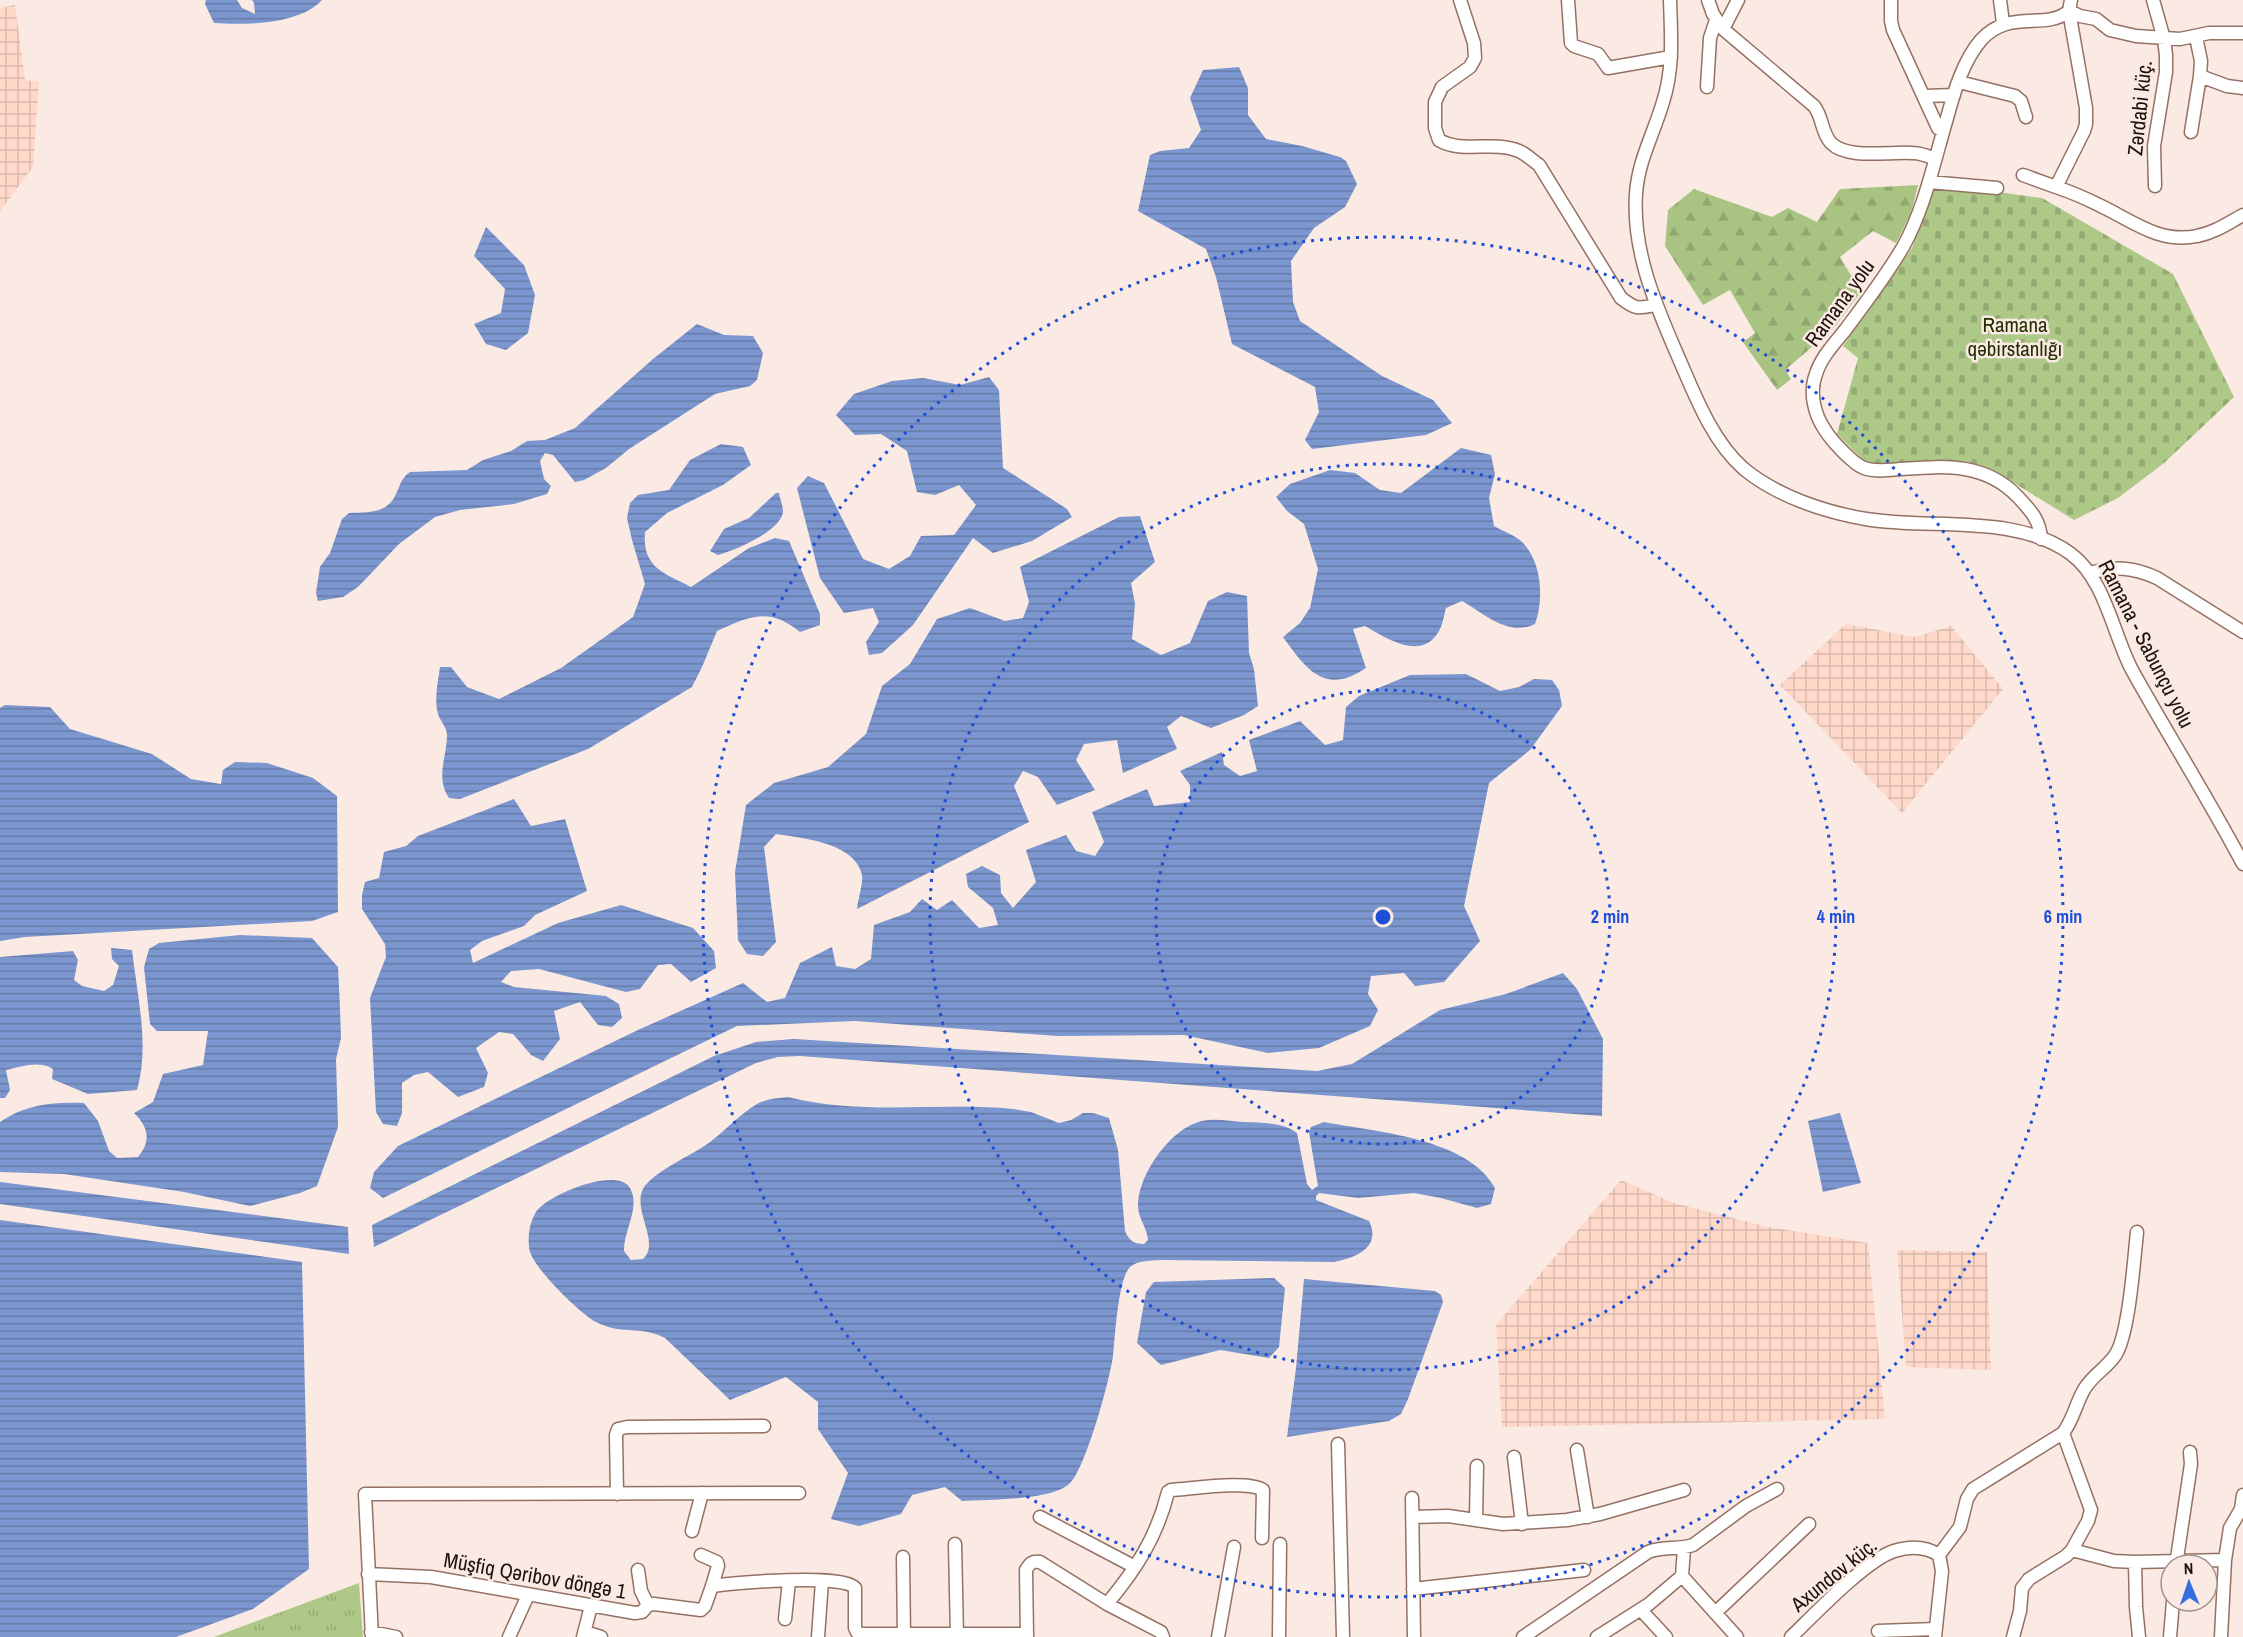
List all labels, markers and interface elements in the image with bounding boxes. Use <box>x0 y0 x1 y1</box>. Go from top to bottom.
street label: Zərdabi küç. <box>2120 59 2159 157</box>
street label: Ramana yolu <box>1798 253 1881 352</box>
park label: Ramana qəbirstanlığı <box>1968 310 2062 363</box>
street label: Ramana - Sabunçu yolu <box>2092 555 2201 733</box>
text: 2 min <box>1591 904 1629 929</box>
text: 4 min <box>1817 904 1855 929</box>
text: 6 min <box>2044 904 2082 929</box>
centre of rings <box>1373 907 1393 927</box>
street label: Axundov küç. <box>1784 1531 1883 1619</box>
street label: Müşfiq Qəribov döngə 1 <box>442 1545 629 1606</box>
north arrow <box>2159 1553 2219 1613</box>
text: N <box>2183 1557 2194 1579</box>

